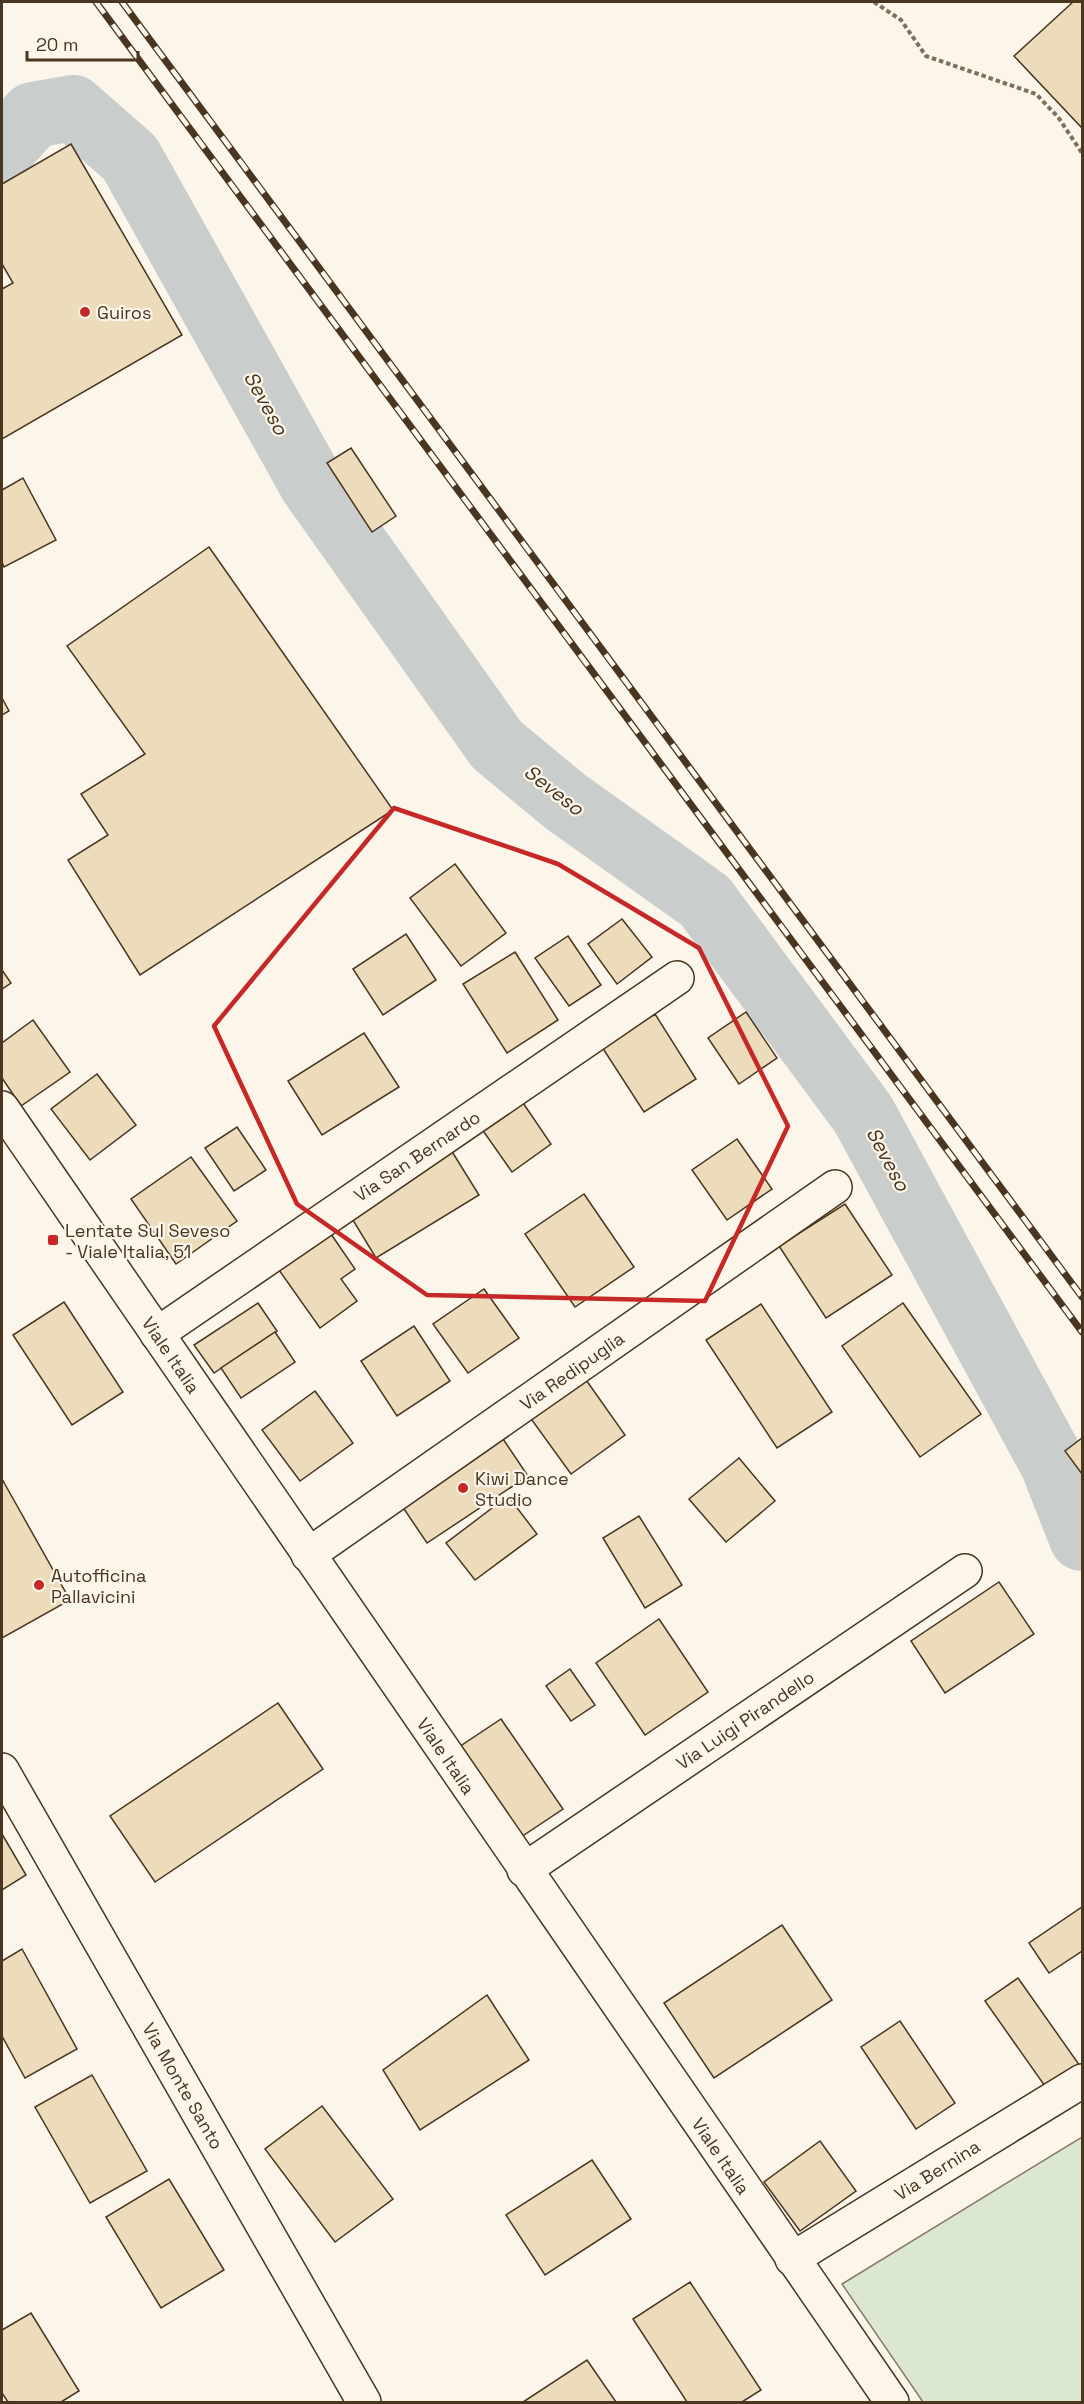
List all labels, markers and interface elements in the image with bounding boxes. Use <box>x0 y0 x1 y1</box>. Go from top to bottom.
scale bar <box>27 24 138 62</box>
text: 20 m <box>36 33 79 56</box>
place label: Guiros <box>97 301 151 324</box>
marker: Guiros <box>78 305 92 319</box>
water label: Seveso <box>238 367 294 440</box>
water label: Seveso <box>519 759 590 822</box>
street label: Via San Bernardo <box>349 1105 485 1207</box>
water label: Seveso <box>860 1123 916 1196</box>
place label: Lentate Sul Seveso - Viale Italia, 51 <box>65 1219 230 1263</box>
marker: Lentate Sul Seveso - Viale Italia, 51 <box>46 1233 60 1247</box>
street label: Viale Italia <box>137 1312 205 1398</box>
street label: Via Redipuglia <box>515 1327 629 1415</box>
place label: Kiwi Dance Studio <box>475 1467 569 1511</box>
marker: Kiwi Dance Studio <box>456 1481 470 1495</box>
place label: Autofficina Pallavicini <box>51 1564 146 1608</box>
marker: Autofficina Pallavicini <box>32 1578 46 1592</box>
street label: Via Luigi Pirandello <box>672 1665 818 1775</box>
street label: Viale Italia <box>412 1713 480 1799</box>
street label: Via Monte Santo <box>137 2019 229 2153</box>
street label: Viale Italia <box>687 2113 755 2199</box>
street label: Via Bernina <box>890 2135 984 2205</box>

